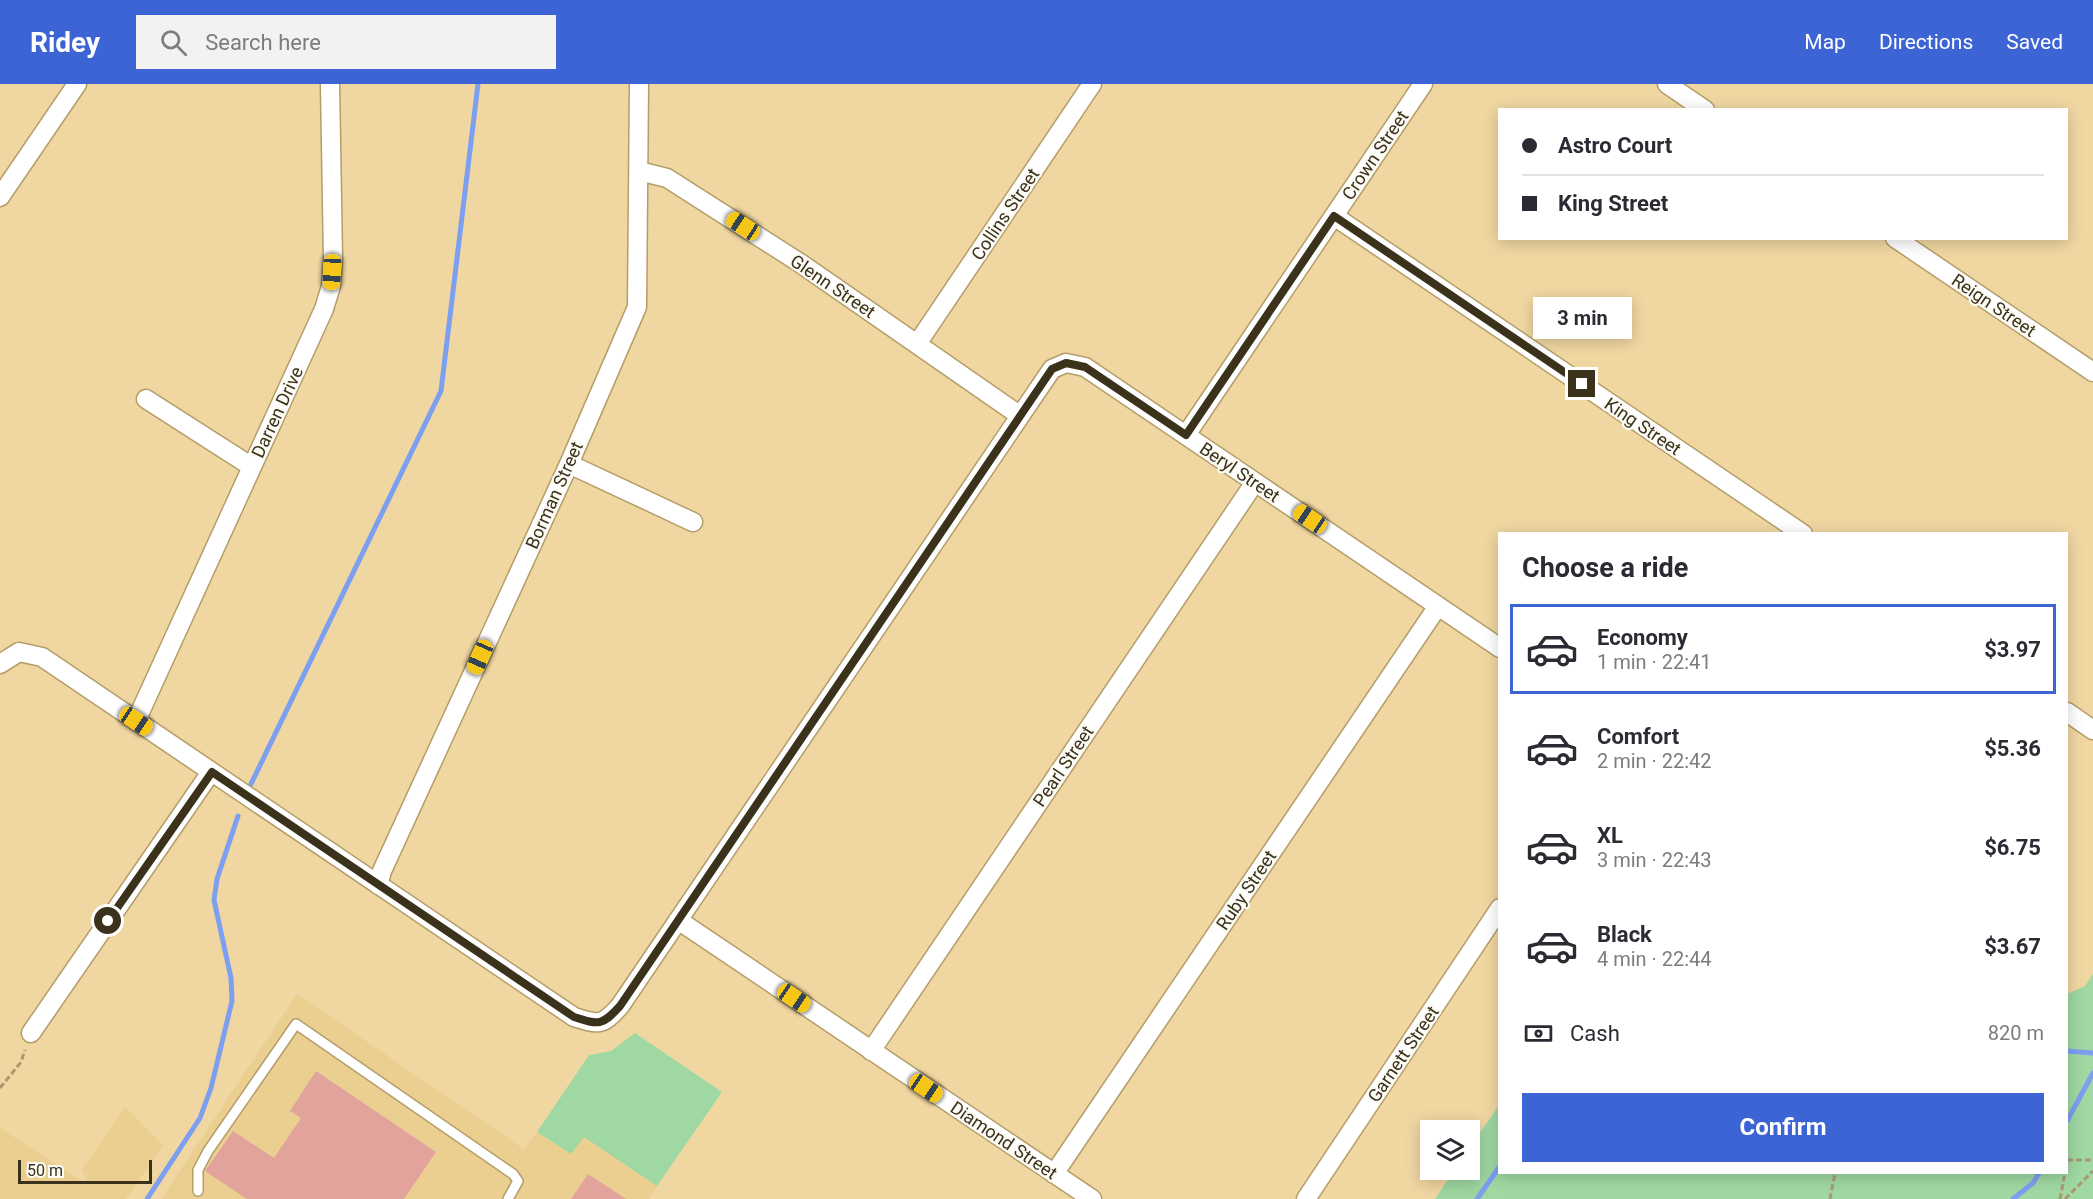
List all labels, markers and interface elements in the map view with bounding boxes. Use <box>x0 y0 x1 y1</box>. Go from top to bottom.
search box <box>136 15 556 69</box>
text: Ridey <box>30 26 100 59</box>
icon: search <box>157 26 190 59</box>
text: Search here <box>205 30 321 55</box>
text: Map <box>1804 30 1846 54</box>
text: Directions <box>1879 30 1973 54</box>
text: Saved <box>2006 30 2063 54</box>
street label: Crown Street <box>1337 106 1413 204</box>
text: Astro Court <box>1558 133 1672 158</box>
street label: Collins Street <box>967 164 1043 264</box>
text: King Street <box>1558 191 1668 216</box>
car <box>723 209 763 243</box>
street label: Glenn Street <box>786 250 880 322</box>
car <box>322 254 342 290</box>
street label: Reign Street <box>1948 269 2040 341</box>
callout: 3 min <box>1532 297 1632 339</box>
text: 3 min <box>1557 306 1608 330</box>
street label: Darren Drive <box>247 363 307 461</box>
route end <box>1568 370 1595 397</box>
street label: King Street <box>1601 393 1685 459</box>
street label: Borman Street <box>521 438 587 552</box>
street label: Beryl Street <box>1196 438 1284 506</box>
car <box>1290 501 1330 537</box>
text: Choose a ride <box>1522 552 1688 584</box>
icon: car <box>1525 622 1579 676</box>
text: Economy <box>1597 625 1688 650</box>
car <box>464 637 496 677</box>
text: $3.97 <box>1984 637 2041 662</box>
text: 1 min · 22:41 <box>1597 650 1712 674</box>
car <box>116 703 156 739</box>
street label: Pearl Street <box>1028 721 1098 810</box>
icon: car <box>1525 721 1579 775</box>
text: Comfort <box>1597 724 1679 749</box>
text: $5.36 <box>1984 736 2041 761</box>
text: 2 min · 22:42 <box>1597 749 1712 773</box>
icon: car <box>1525 820 1579 874</box>
text: XL <box>1597 823 1623 848</box>
text: $6.75 <box>1984 835 2041 860</box>
street label: Ruby Street <box>1212 846 1280 934</box>
text: 3 min · 22:43 <box>1597 848 1712 872</box>
route start <box>94 907 121 934</box>
icon: car <box>1525 919 1579 973</box>
text: Black <box>1597 922 1652 947</box>
text: $3.67 <box>1984 934 2041 959</box>
text: 4 min · 22:44 <box>1597 947 1712 971</box>
car <box>774 980 814 1016</box>
street label: Garnett Street <box>1363 1002 1443 1106</box>
icon: cash <box>1522 1017 1555 1050</box>
text: Cash <box>1570 1021 1620 1046</box>
text: 820 m <box>1988 1021 2044 1045</box>
car <box>906 1070 946 1106</box>
button: Confirm <box>1522 1093 2044 1162</box>
street label: Diamond Street <box>947 1097 1061 1183</box>
map controls <box>1420 1120 1480 1180</box>
button: layers <box>1420 1120 1480 1180</box>
scale bar <box>18 1157 152 1184</box>
text: 50 m <box>27 1161 63 1180</box>

